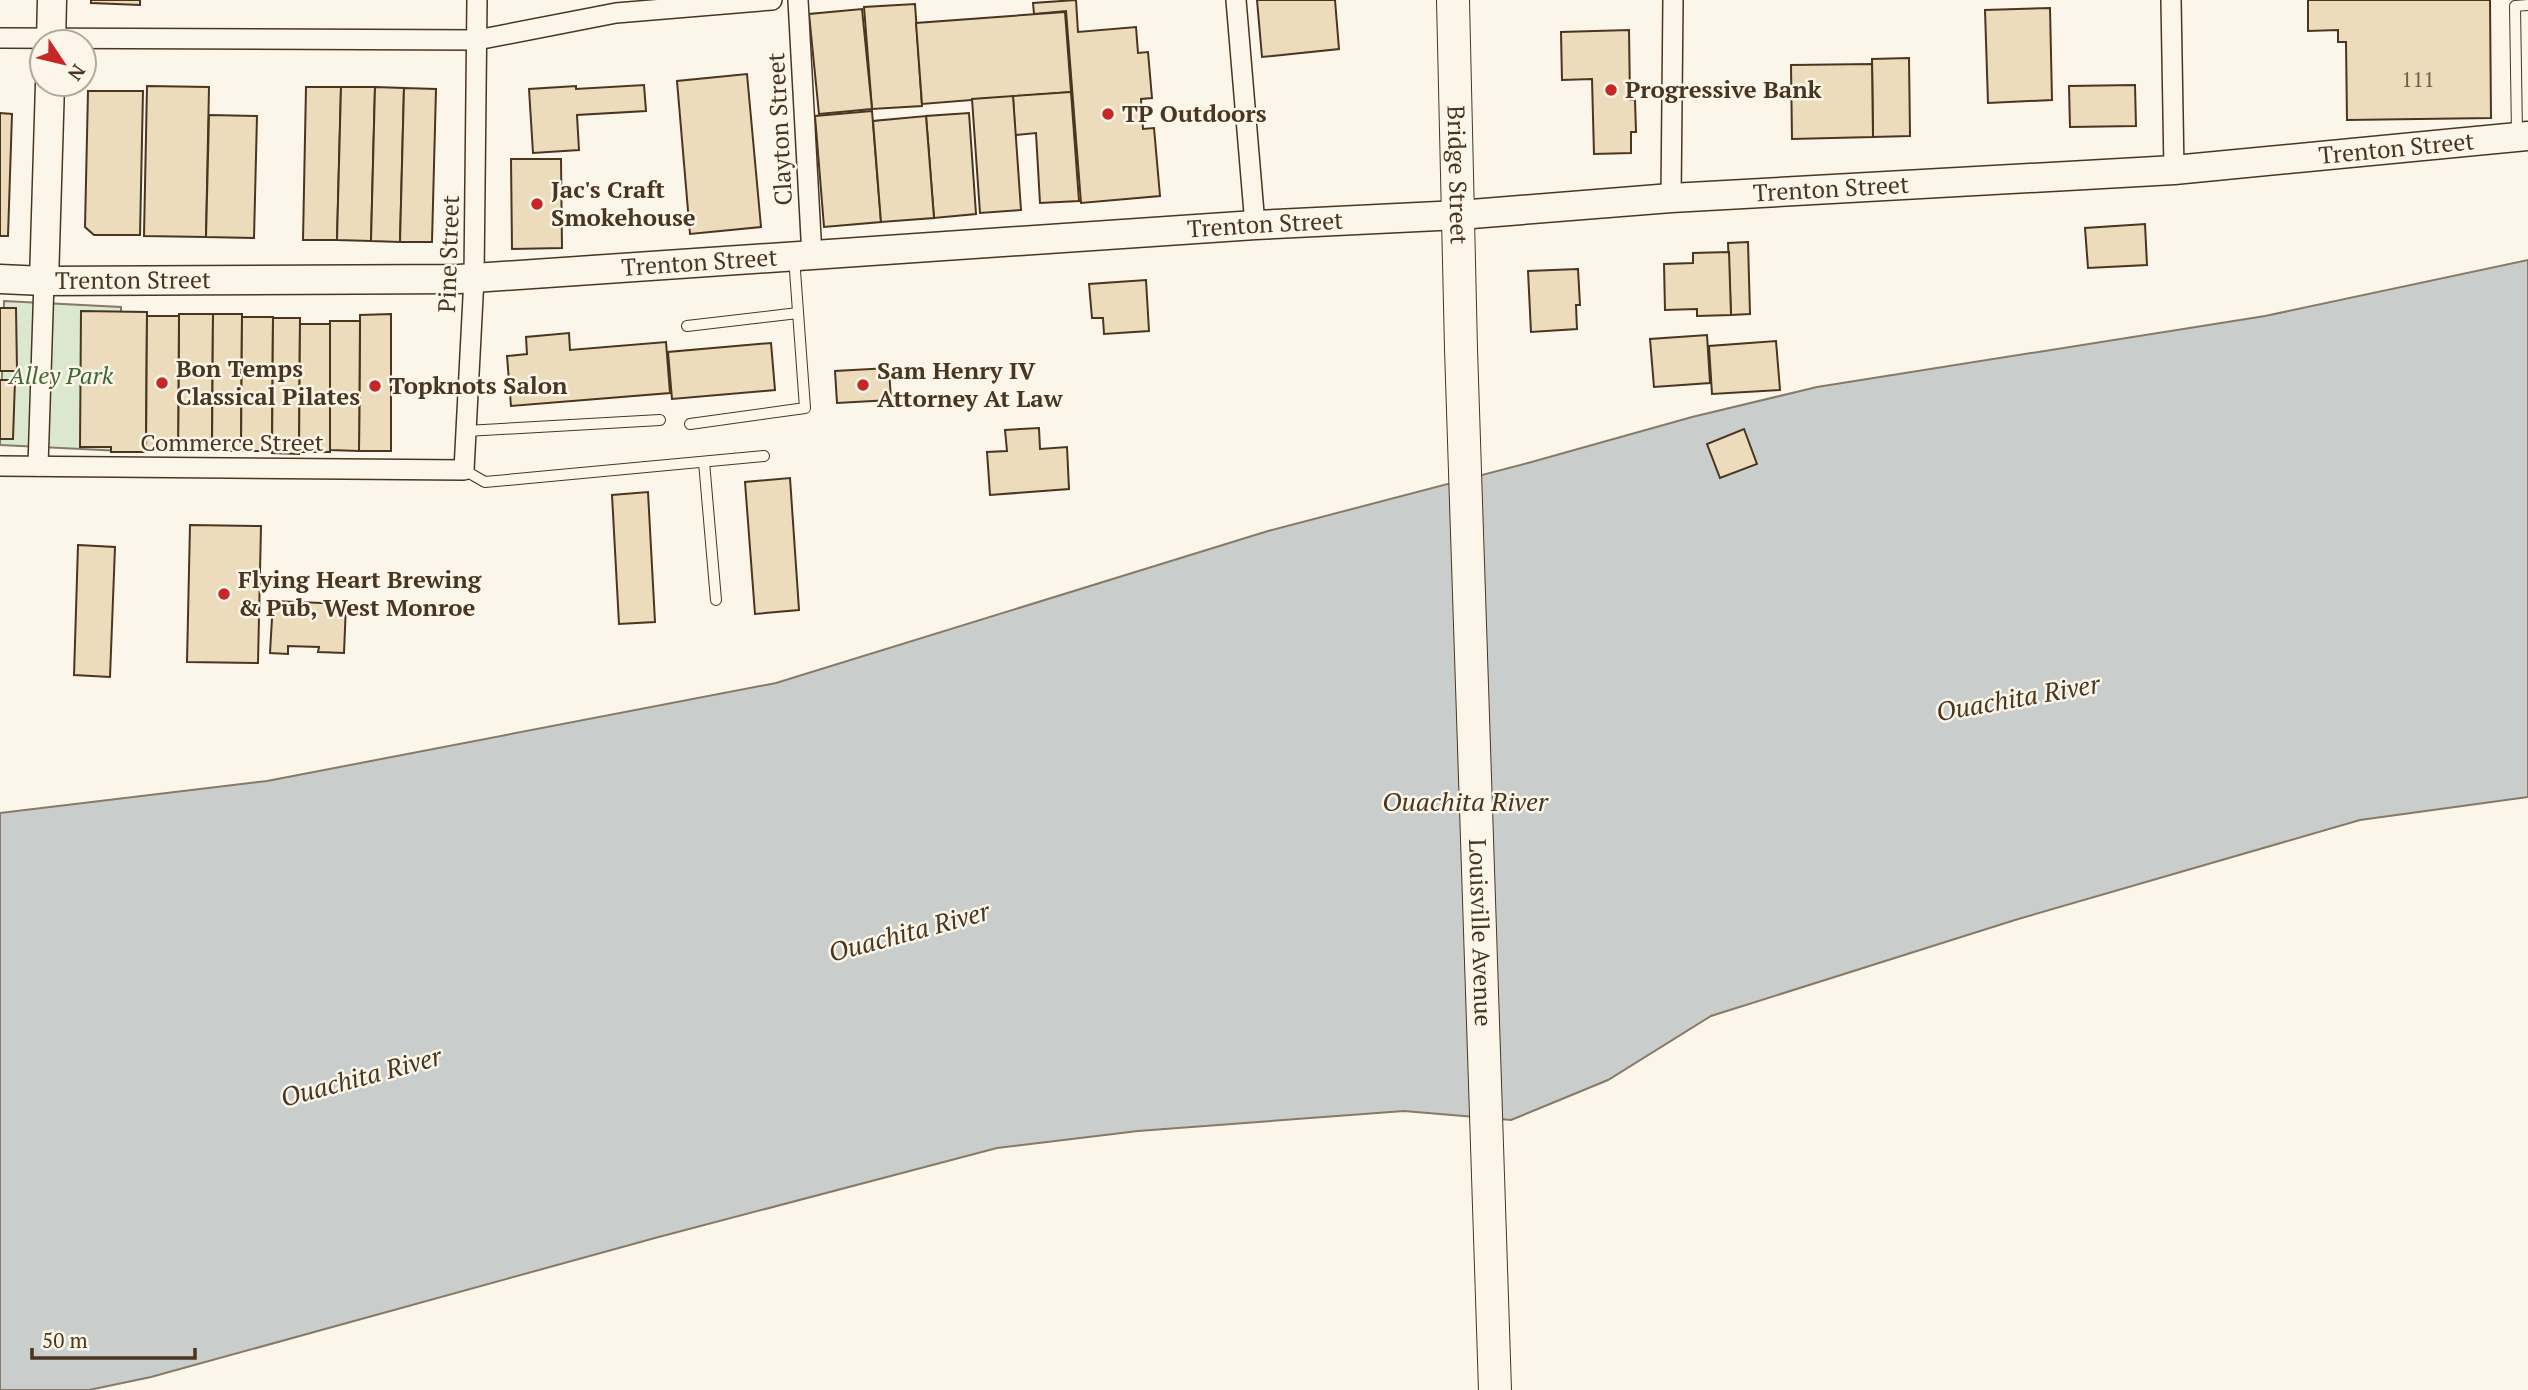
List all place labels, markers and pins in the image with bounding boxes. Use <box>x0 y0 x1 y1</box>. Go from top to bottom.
place label: Progressive Bank <box>1625 73 1822 105</box>
marker: Progressive Bank <box>1603 82 1619 98</box>
place label: TP Outdoors <box>1122 97 1267 129</box>
marker: TP Outdoors <box>1100 106 1116 122</box>
place label: Jac's Craft Smokehouse <box>551 173 696 233</box>
marker: Jac's Craft Smokehouse <box>529 196 545 212</box>
place label: Bon Temps Classical Pilates <box>176 352 360 412</box>
place label: Sam Henry IV Attorney At Law <box>877 354 1064 414</box>
place label: Topknots Salon <box>389 369 568 401</box>
marker: Bon Temps Classical Pilates <box>154 375 170 391</box>
marker: Sam Henry IV Attorney At Law <box>855 377 871 393</box>
marker: Topknots Salon <box>367 378 383 394</box>
place label: Flying Heart Brewing & Pub, West Monroe <box>238 563 482 623</box>
marker: Flying Heart Brewing & Pub, West Monroe <box>216 586 232 602</box>

